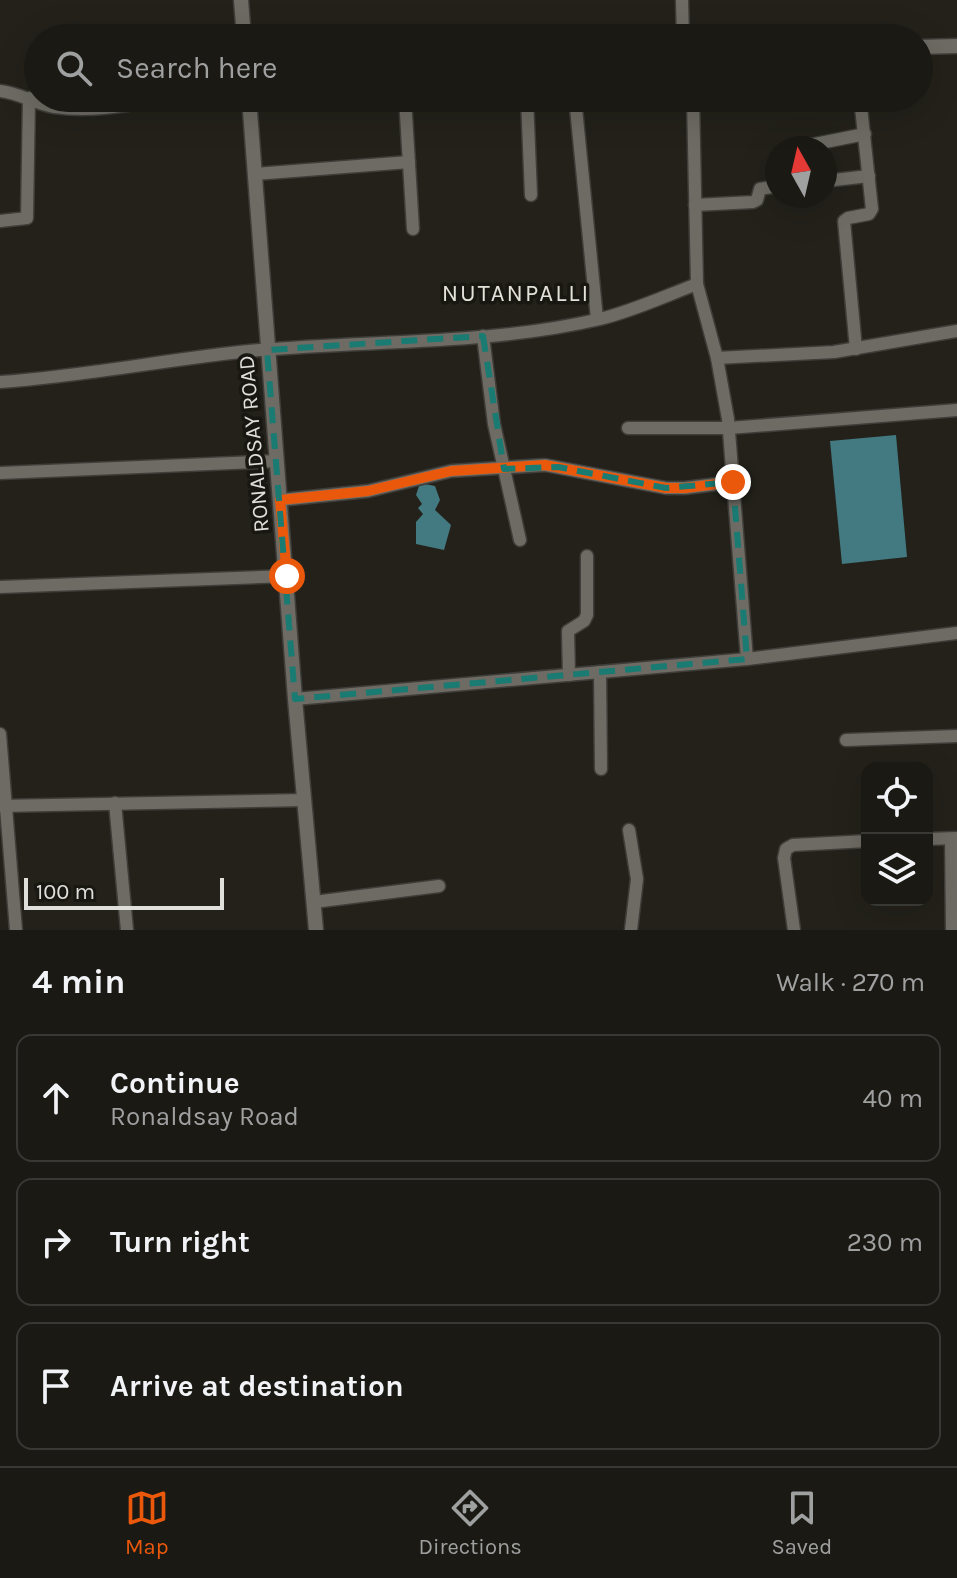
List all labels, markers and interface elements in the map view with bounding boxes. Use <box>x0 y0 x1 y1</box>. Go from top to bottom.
search box <box>24 24 933 112</box>
icon: search <box>52 46 96 90</box>
text: Search here <box>116 50 277 86</box>
north arrow <box>765 136 837 208</box>
district label: NUTANPALLI <box>442 279 590 307</box>
street label: RONALDSAY ROAD <box>233 354 275 534</box>
route end <box>715 464 751 500</box>
route start <box>269 558 305 594</box>
map controls <box>861 762 933 906</box>
button: locate <box>861 762 933 834</box>
button: layers <box>861 834 933 906</box>
scale bar <box>24 874 224 910</box>
text: 100 m <box>36 879 95 905</box>
text: 4 min <box>32 962 125 1002</box>
text: Walk · 270 m <box>776 967 925 998</box>
text: Continue <box>110 1065 240 1101</box>
icon: ahead <box>34 1076 78 1120</box>
text: 40 m <box>863 1083 923 1114</box>
text: Ronaldsay Road <box>110 1101 299 1132</box>
icon: right <box>34 1220 78 1264</box>
text: Turn right <box>110 1224 250 1260</box>
text: 230 m <box>847 1227 923 1258</box>
icon: arrive <box>34 1364 78 1408</box>
text: Arrive at destination <box>110 1368 404 1404</box>
tab: Map <box>125 1486 169 1560</box>
tab: Directions <box>418 1486 522 1560</box>
tab: Saved <box>771 1486 832 1560</box>

